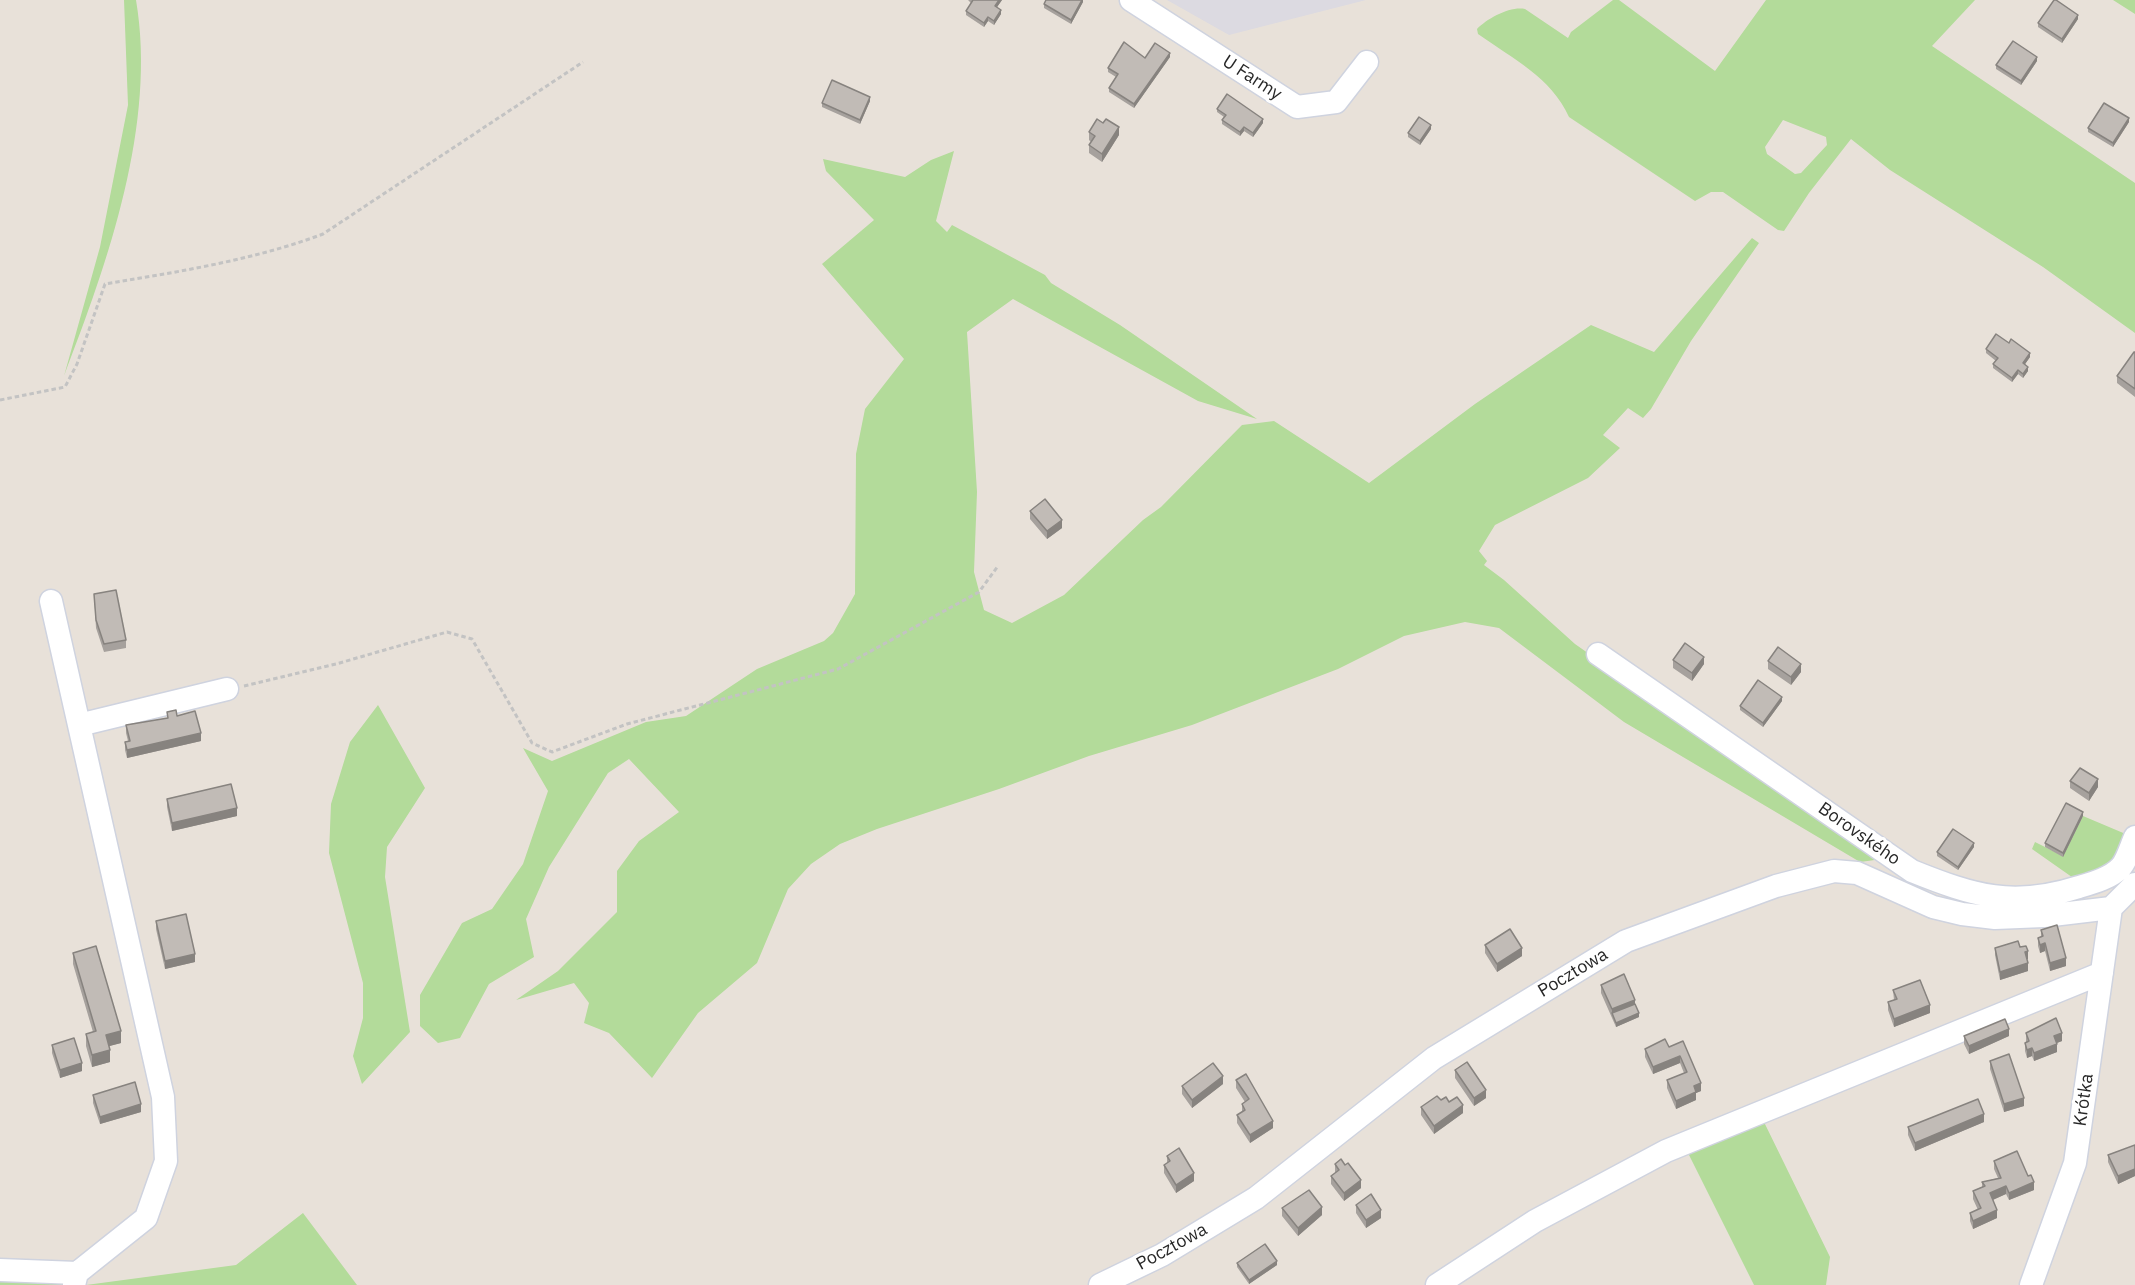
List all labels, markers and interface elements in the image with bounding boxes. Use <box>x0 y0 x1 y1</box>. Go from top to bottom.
street label: U Farmy <box>1218 51 1286 105</box>
street label: Borovského <box>1814 798 1904 870</box>
street label: Pocztowa <box>1534 944 1612 1002</box>
street label: Krótka <box>2070 1072 2098 1128</box>
street label: Pocztowa <box>1133 1219 1211 1275</box>

